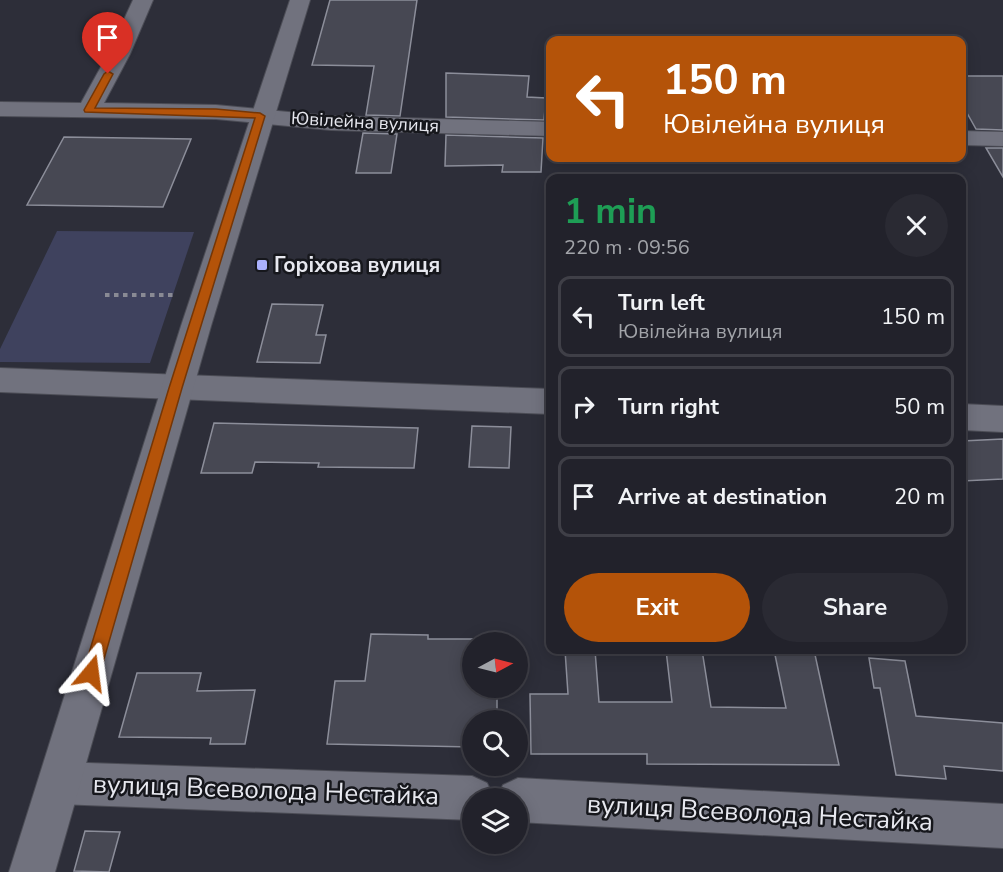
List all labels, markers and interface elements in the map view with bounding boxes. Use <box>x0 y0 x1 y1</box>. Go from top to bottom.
pin <box>82 12 133 74</box>
icon: arrive <box>91 21 124 54</box>
text: 150 m <box>663 52 787 109</box>
icon: left <box>564 60 642 138</box>
street label: Ювілейна вулиця <box>290 106 440 138</box>
text: Ювілейна вулиця <box>663 106 885 143</box>
text: 1 min <box>564 187 657 236</box>
button: close <box>885 194 948 257</box>
text: 220 m · 09:56 <box>564 234 690 261</box>
place label: Горіхова вулиця <box>274 251 440 279</box>
marker: Горіхова вулиця <box>255 258 269 272</box>
text: Turn left <box>618 288 705 318</box>
icon: left <box>567 300 600 333</box>
text: 150 m <box>881 302 945 332</box>
text: Ювілейна вулиця <box>618 318 782 345</box>
icon: right <box>567 390 600 423</box>
text: Turn right <box>618 392 719 422</box>
text: 50 m <box>894 392 945 422</box>
icon: arrive <box>567 480 600 513</box>
text: Arrive at destination <box>618 482 827 512</box>
text: 20 m <box>894 482 945 512</box>
button: Exit <box>564 573 750 642</box>
button: Share <box>762 573 948 642</box>
north arrow <box>462 632 528 698</box>
map controls <box>462 632 528 854</box>
position arrow <box>59 641 123 705</box>
button: search <box>462 710 528 776</box>
street label: вулиця Всеволода Нестайка <box>92 766 440 814</box>
street label: вулиця Всеволода Нестайка <box>586 786 934 840</box>
button: layers <box>462 788 528 854</box>

